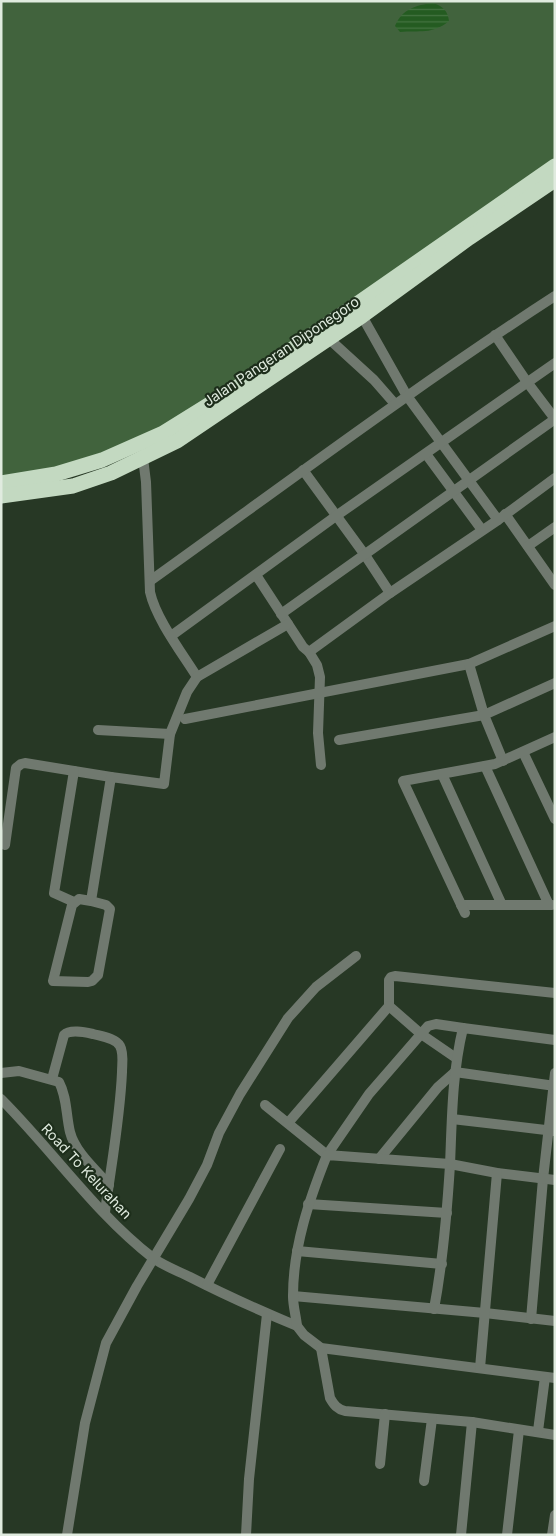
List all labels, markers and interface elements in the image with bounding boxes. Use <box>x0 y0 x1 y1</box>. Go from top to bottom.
street label: Jalan Pangeran Diponegoro <box>200 293 362 409</box>
street label: Road To Kelurahan <box>38 1120 136 1222</box>

